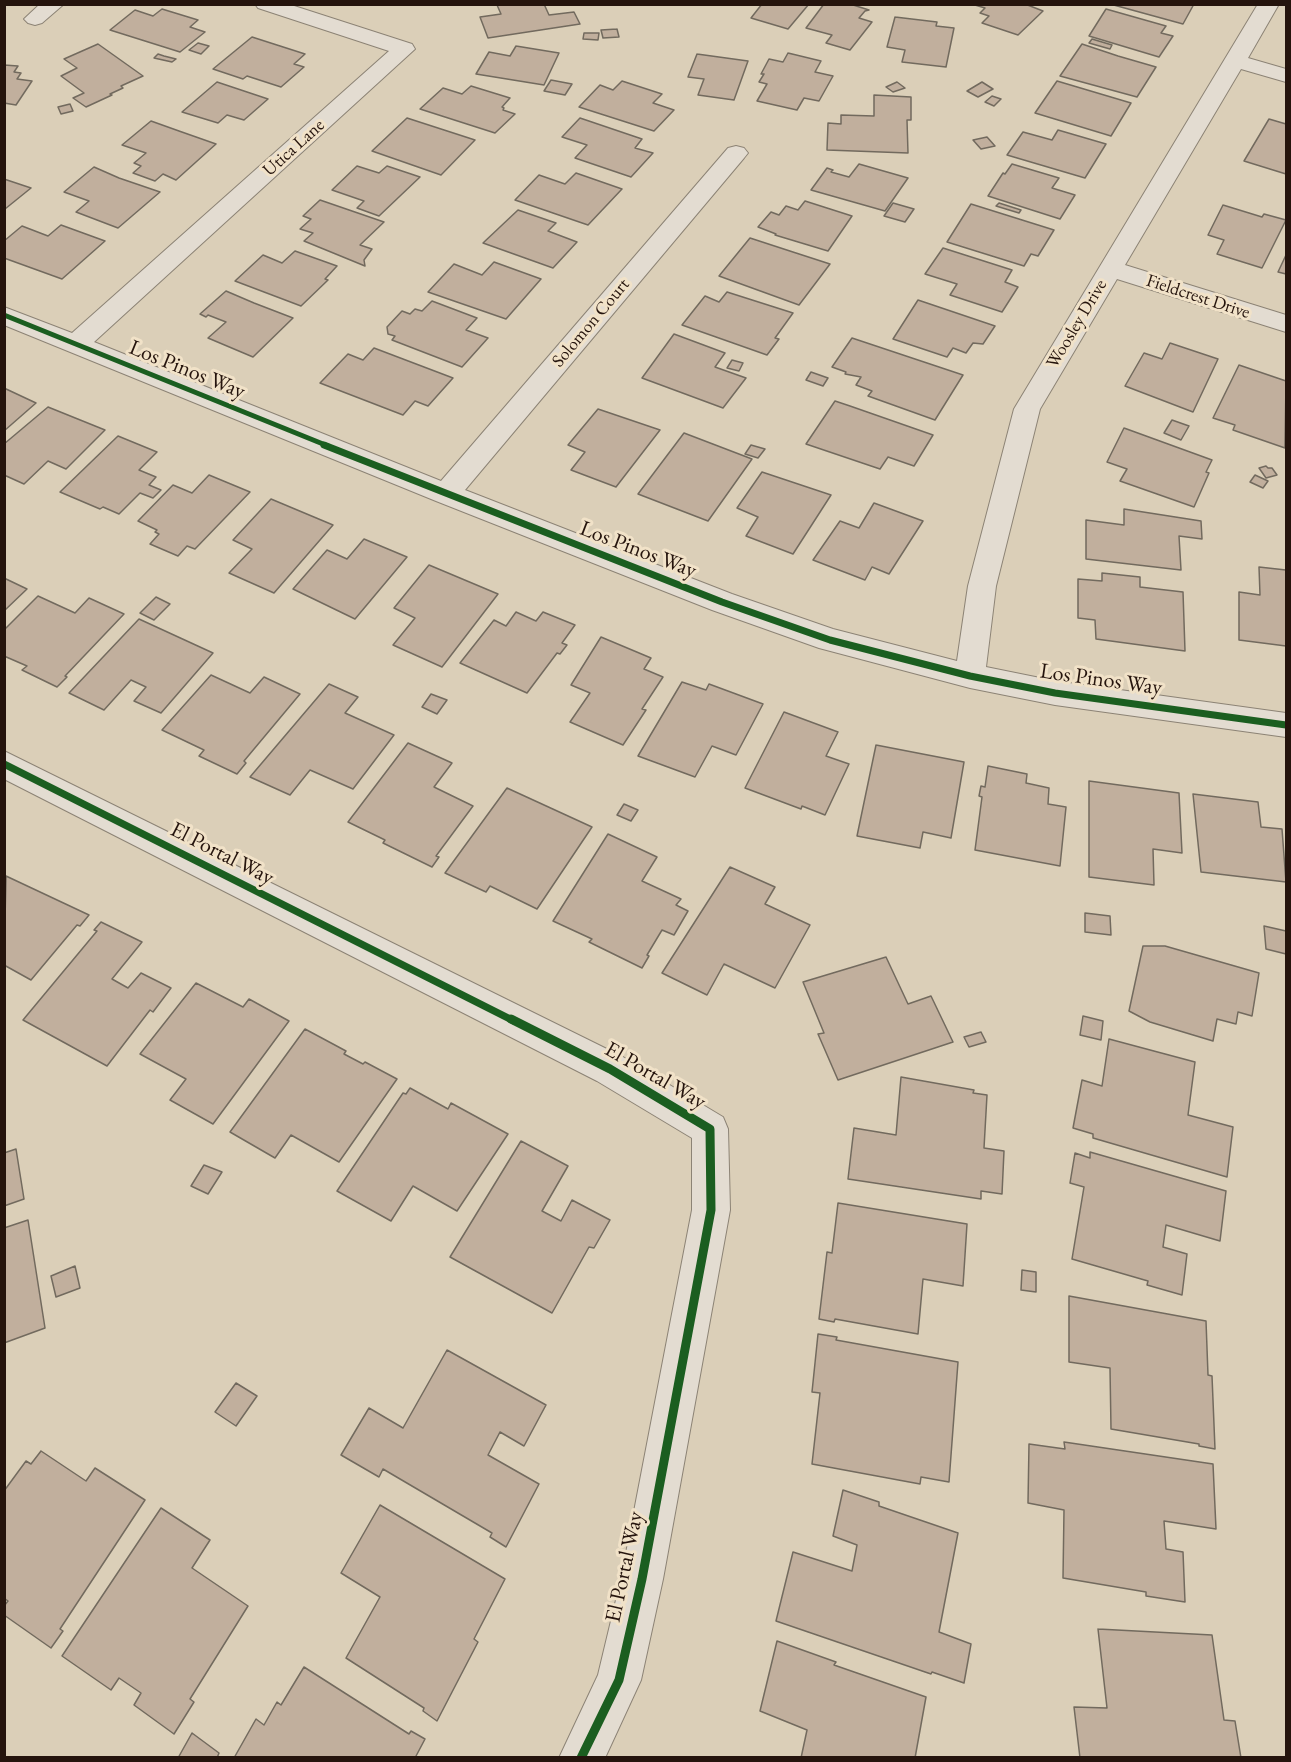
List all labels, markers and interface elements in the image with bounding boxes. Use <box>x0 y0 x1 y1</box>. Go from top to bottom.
street label: Utica Lane <box>259 115 329 181</box>
street label: Fieldcrest Drive <box>1143 270 1253 324</box>
street label: Solomon Court <box>548 274 634 372</box>
street label: Woosley Drive <box>1042 276 1112 372</box>
street label: Los Pinos Way <box>125 335 249 405</box>
street label: Los Pinos Way <box>576 516 700 584</box>
street label: Los Pinos Way <box>1038 658 1164 702</box>
street label: El Portal Way <box>166 817 278 891</box>
street label: El Portal Way <box>600 1036 710 1116</box>
street label: El Portal Way <box>600 1509 650 1625</box>

